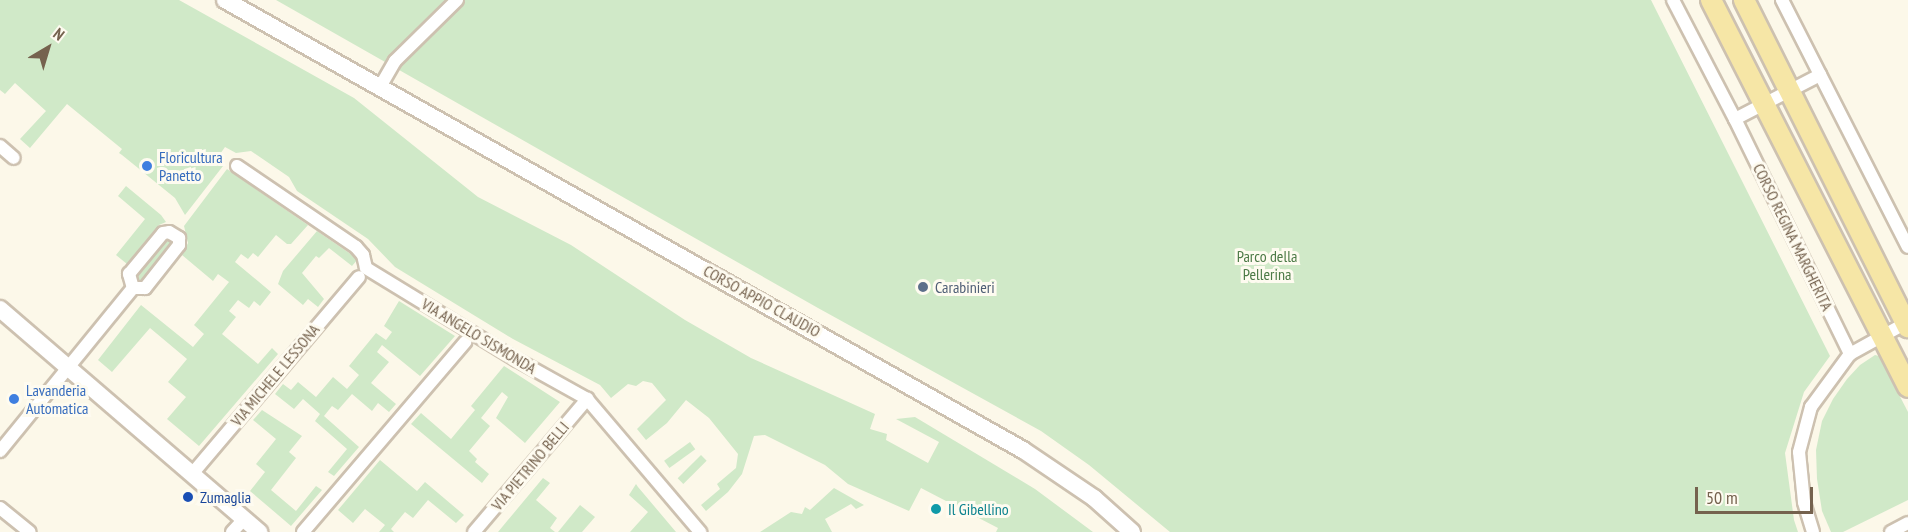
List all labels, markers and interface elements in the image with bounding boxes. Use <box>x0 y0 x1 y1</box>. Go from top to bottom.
north arrow <box>18 18 78 78</box>
text: N <box>50 23 69 44</box>
place label: Floricultura Panetto <box>159 147 223 185</box>
marker: Floricultura Panetto <box>140 159 154 173</box>
street label: CORSO REGINA MARGHERITA <box>1749 160 1837 314</box>
park label: Parco della Pellerina <box>1237 246 1297 284</box>
street label: CORSO APPIO CLAUDIO <box>700 261 824 341</box>
place label: Carabinieri <box>935 277 995 297</box>
marker: Carabinieri <box>916 280 930 294</box>
street label: VIA ANGELO SISMONDA <box>418 294 540 378</box>
street label: VIA MICHELE LESSONA <box>227 320 323 430</box>
place label: Lavanderia Automatica <box>26 380 88 418</box>
marker: Lavanderia Automatica <box>7 392 21 406</box>
street label: VIA PIETRINO BELLI <box>487 417 573 515</box>
scale bar <box>1698 475 1816 513</box>
text: 50 m <box>1706 486 1738 509</box>
place label: Zumaglia <box>200 487 251 507</box>
marker: Zumaglia <box>181 490 195 504</box>
place label: Il Gibellino <box>948 499 1009 519</box>
marker: Il Gibellino <box>929 502 943 516</box>

